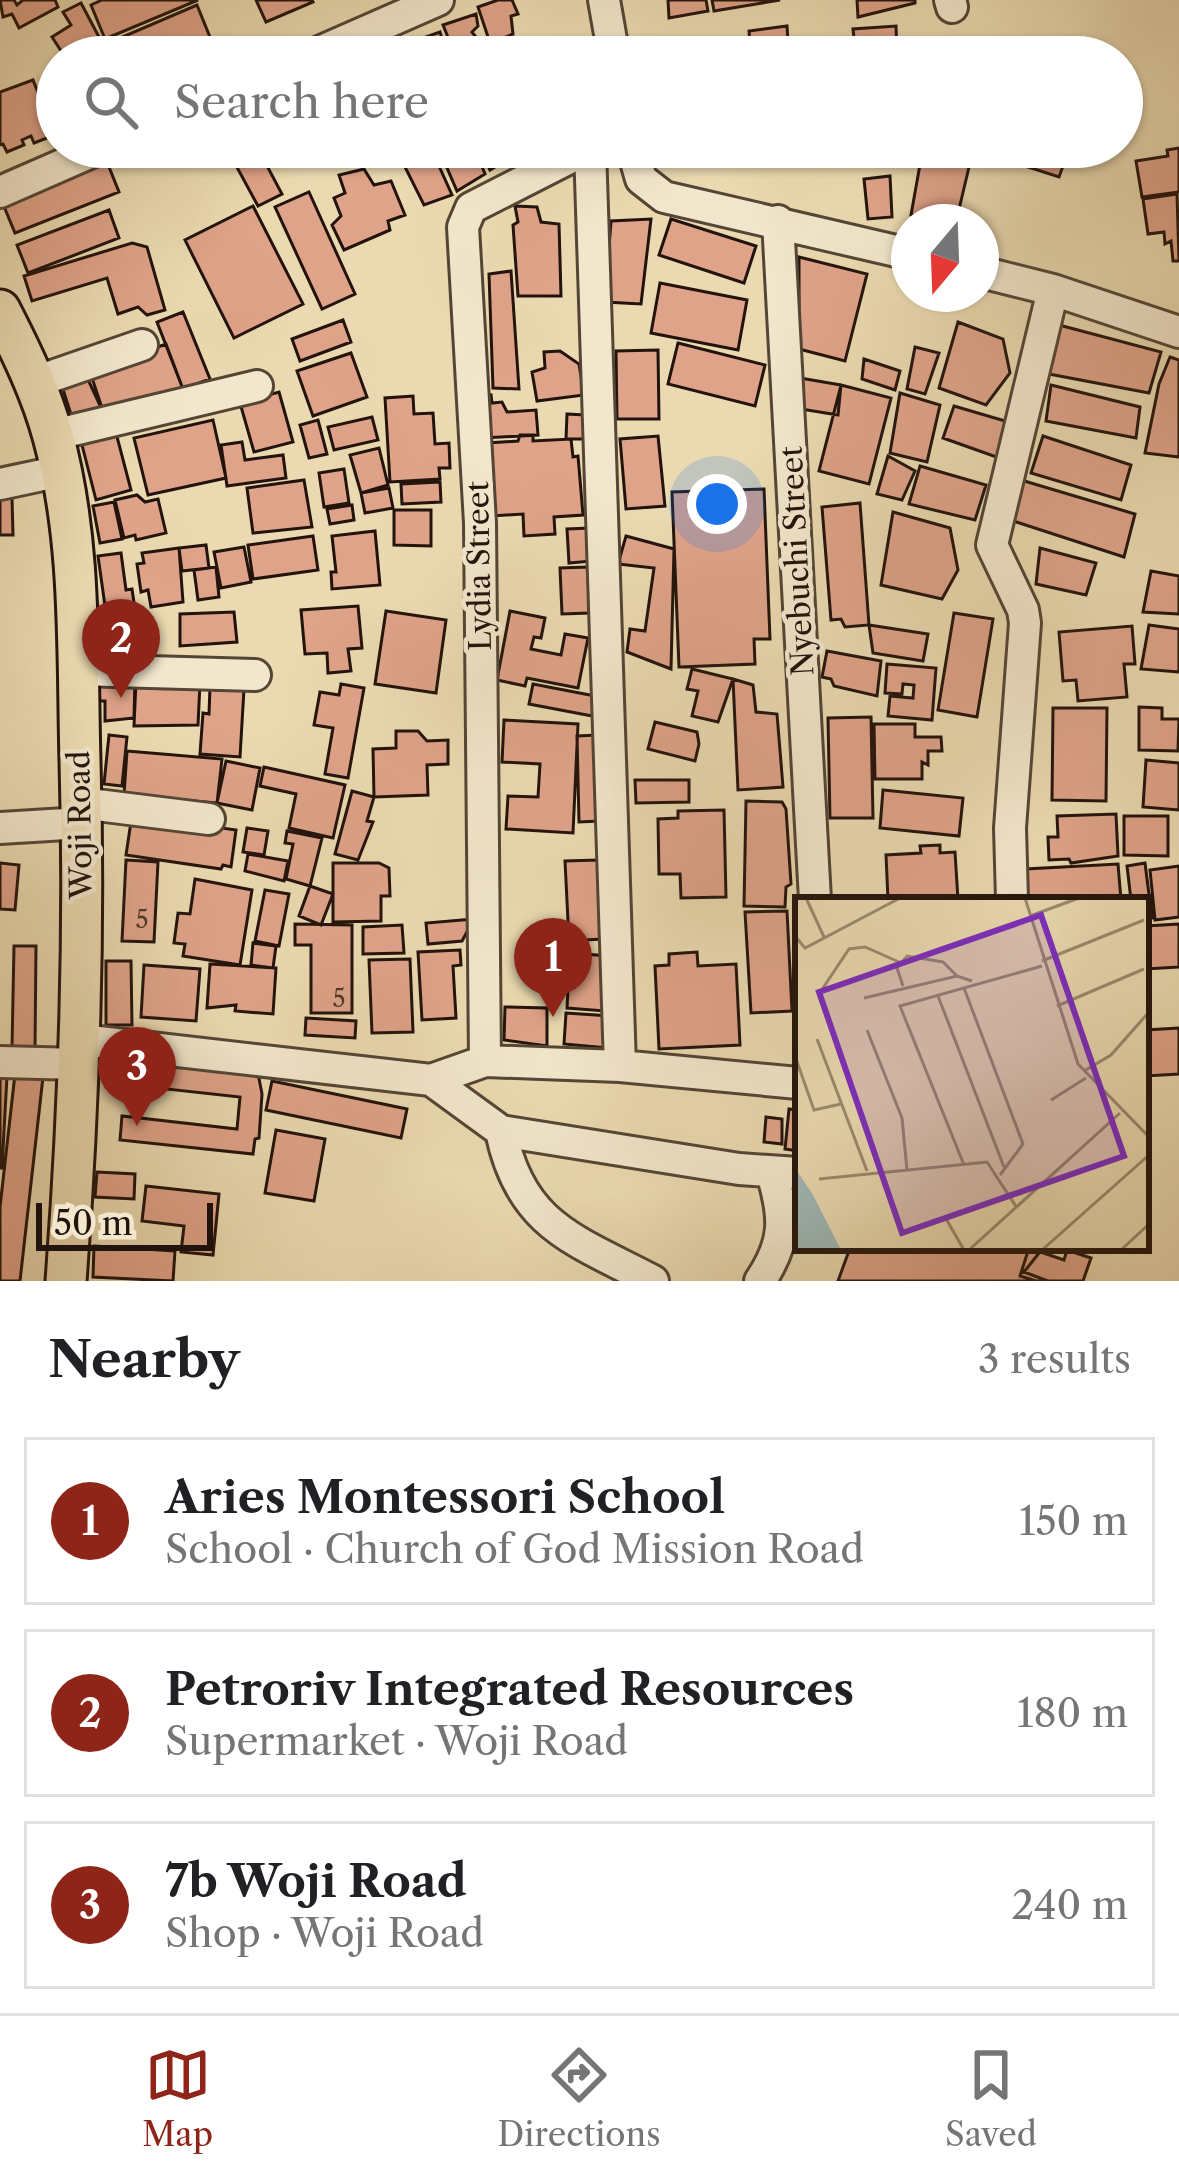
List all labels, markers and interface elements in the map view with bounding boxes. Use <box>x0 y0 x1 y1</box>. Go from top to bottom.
search box <box>36 36 1143 168</box>
icon: search <box>78 69 144 135</box>
text: Search here <box>174 74 429 130</box>
north arrow <box>891 204 999 312</box>
street label: Nyebuchi Street <box>772 445 821 677</box>
your location <box>687 474 747 534</box>
street label: Lydia Street <box>459 480 499 651</box>
pin: 2 <box>82 599 160 698</box>
street label: Woji Road <box>60 750 100 901</box>
inset map <box>795 897 1149 1251</box>
house number: 5 <box>135 905 149 934</box>
pin: 1 <box>514 918 592 1017</box>
house number: 5 <box>332 984 346 1013</box>
pin: 3 <box>98 1027 176 1126</box>
scale bar <box>36 1197 213 1250</box>
text: 50 m <box>54 1203 132 1244</box>
text: Nearby <box>48 1328 240 1390</box>
text: 3 results <box>978 1335 1131 1383</box>
text: Aries Montessori School <box>165 1469 725 1525</box>
text: 1 <box>81 1497 99 1545</box>
text: 150 m <box>1019 1497 1128 1545</box>
text: School · Church of God Mission Road <box>165 1525 864 1573</box>
text: Petroriv Integrated Resources <box>165 1661 854 1717</box>
text: 2 <box>78 1689 102 1737</box>
text: 180 m <box>1017 1689 1128 1737</box>
text: Supermarket · Woji Road <box>165 1717 628 1765</box>
text: 7b Woji Road <box>165 1853 467 1909</box>
text: 3 <box>79 1881 101 1929</box>
text: 240 m <box>1012 1881 1128 1929</box>
text: Shop · Woji Road <box>165 1909 484 1957</box>
tab: Map <box>142 2042 213 2155</box>
tab: Directions <box>498 2042 661 2155</box>
tab: Saved <box>945 2042 1037 2155</box>

